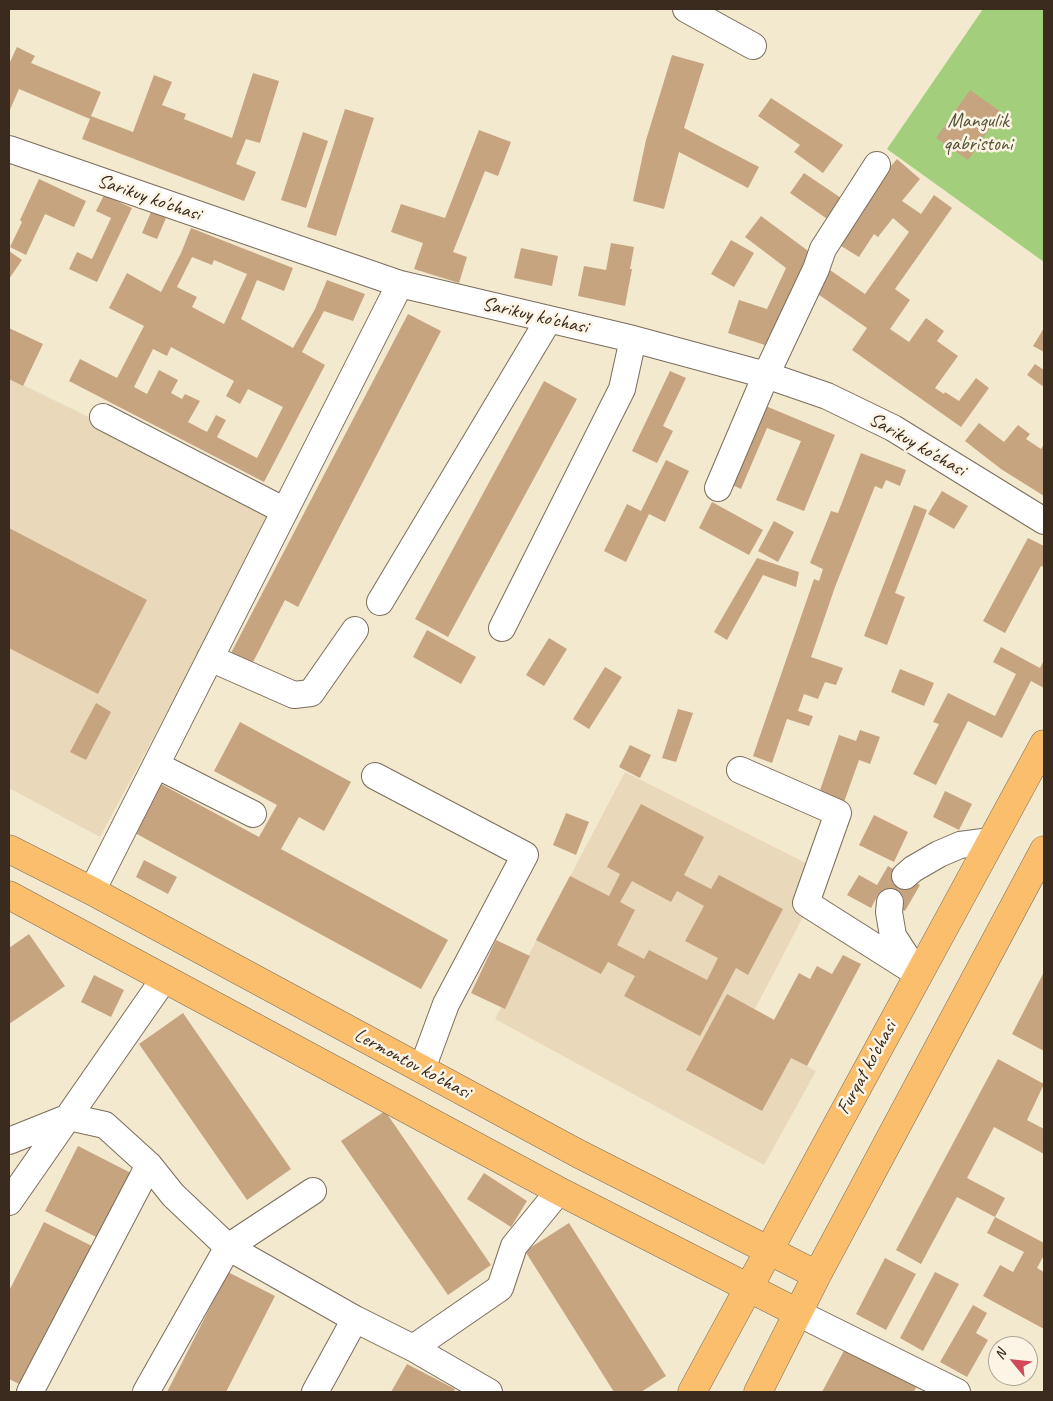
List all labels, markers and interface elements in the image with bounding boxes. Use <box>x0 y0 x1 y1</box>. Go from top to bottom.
park label: Mangulik qabristoni <box>943 110 1013 157</box>
street label: Sarikuy ko'chasi <box>94 169 204 227</box>
street label: Sarikuy ko'chasi <box>480 292 590 340</box>
street label: Sarikuy ko'chasi <box>864 408 970 482</box>
street label: Furqat ko'chasi <box>832 1017 902 1119</box>
street label: Lermontov ko’chasi <box>350 1023 474 1105</box>
north arrow <box>988 1336 1038 1386</box>
text: N <box>991 1346 1010 1362</box>

